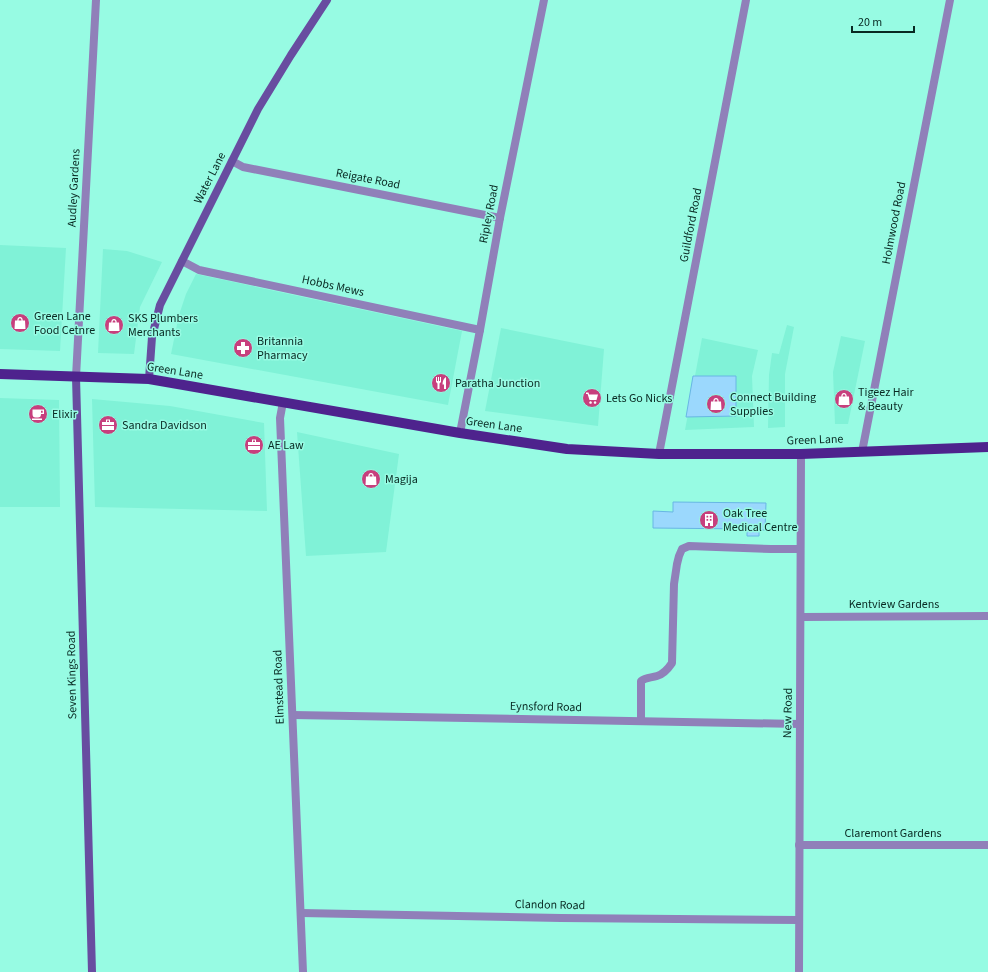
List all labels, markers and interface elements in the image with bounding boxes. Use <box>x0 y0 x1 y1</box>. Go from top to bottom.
scale bar <box>852 8 914 34</box>
text: 20 m <box>858 14 882 31</box>
street label: Audley Gardens <box>63 148 85 228</box>
street label: Water Lane <box>190 149 230 207</box>
street label: Reigate Road <box>334 164 402 194</box>
street label: Holmwood Road <box>878 180 910 266</box>
street label: Ripley Road <box>475 183 503 245</box>
street label: Guildford Road <box>675 186 707 264</box>
street label: Hobbs Mews <box>300 271 366 301</box>
place label: Green Lane Food Cetnre <box>34 308 95 339</box>
place label: SKS Plumbers Merchants <box>128 310 198 341</box>
shop icon: Green Lane Food Cetnre <box>9 312 31 334</box>
shop icon: SKS Plumbers Merchants <box>103 314 125 336</box>
place label: Britannia Pharmacy <box>257 333 308 364</box>
pharmacy icon: Britannia Pharmacy <box>232 337 254 359</box>
street label: Green Lane <box>146 358 204 384</box>
restaurant icon: Paratha Junction <box>430 372 452 394</box>
place label: Paratha Junction <box>455 375 540 392</box>
place label: Tigeez Hair & Beauty <box>858 384 914 415</box>
supermarket icon: Lets Go Nicks <box>581 387 603 409</box>
shop icon: Tigeez Hair & Beauty <box>833 388 855 410</box>
place label: Connect Building Supplies <box>730 389 816 420</box>
place label: Lets Go Nicks <box>606 390 672 407</box>
shop icon: Connect Building Supplies <box>705 393 727 415</box>
cafe icon: Elixir <box>27 403 49 425</box>
place label: Elixir <box>52 406 78 423</box>
street label: Green Lane <box>465 413 523 437</box>
office icon: Sandra Davidson <box>97 414 119 436</box>
place label: Sandra Davidson <box>122 417 207 434</box>
street label: Green Lane <box>786 431 844 449</box>
office icon: AE Law <box>243 434 265 456</box>
place label: AE Law <box>268 437 304 454</box>
shop icon: Magija <box>360 468 382 490</box>
place label: Magija <box>385 471 418 488</box>
place label: Oak Tree Medical Centre <box>723 505 798 536</box>
building icon: Oak Tree Medical Centre <box>698 509 720 531</box>
street label: Kentview Gardens <box>849 596 939 613</box>
street label: Seven Kings Road <box>63 631 81 719</box>
street label: Elmstead Road <box>269 649 289 725</box>
street label: New Road <box>779 688 797 738</box>
street label: Eynsford Road <box>510 698 582 716</box>
street label: Claremont Gardens <box>844 825 942 842</box>
street label: Clandon Road <box>515 896 585 914</box>

